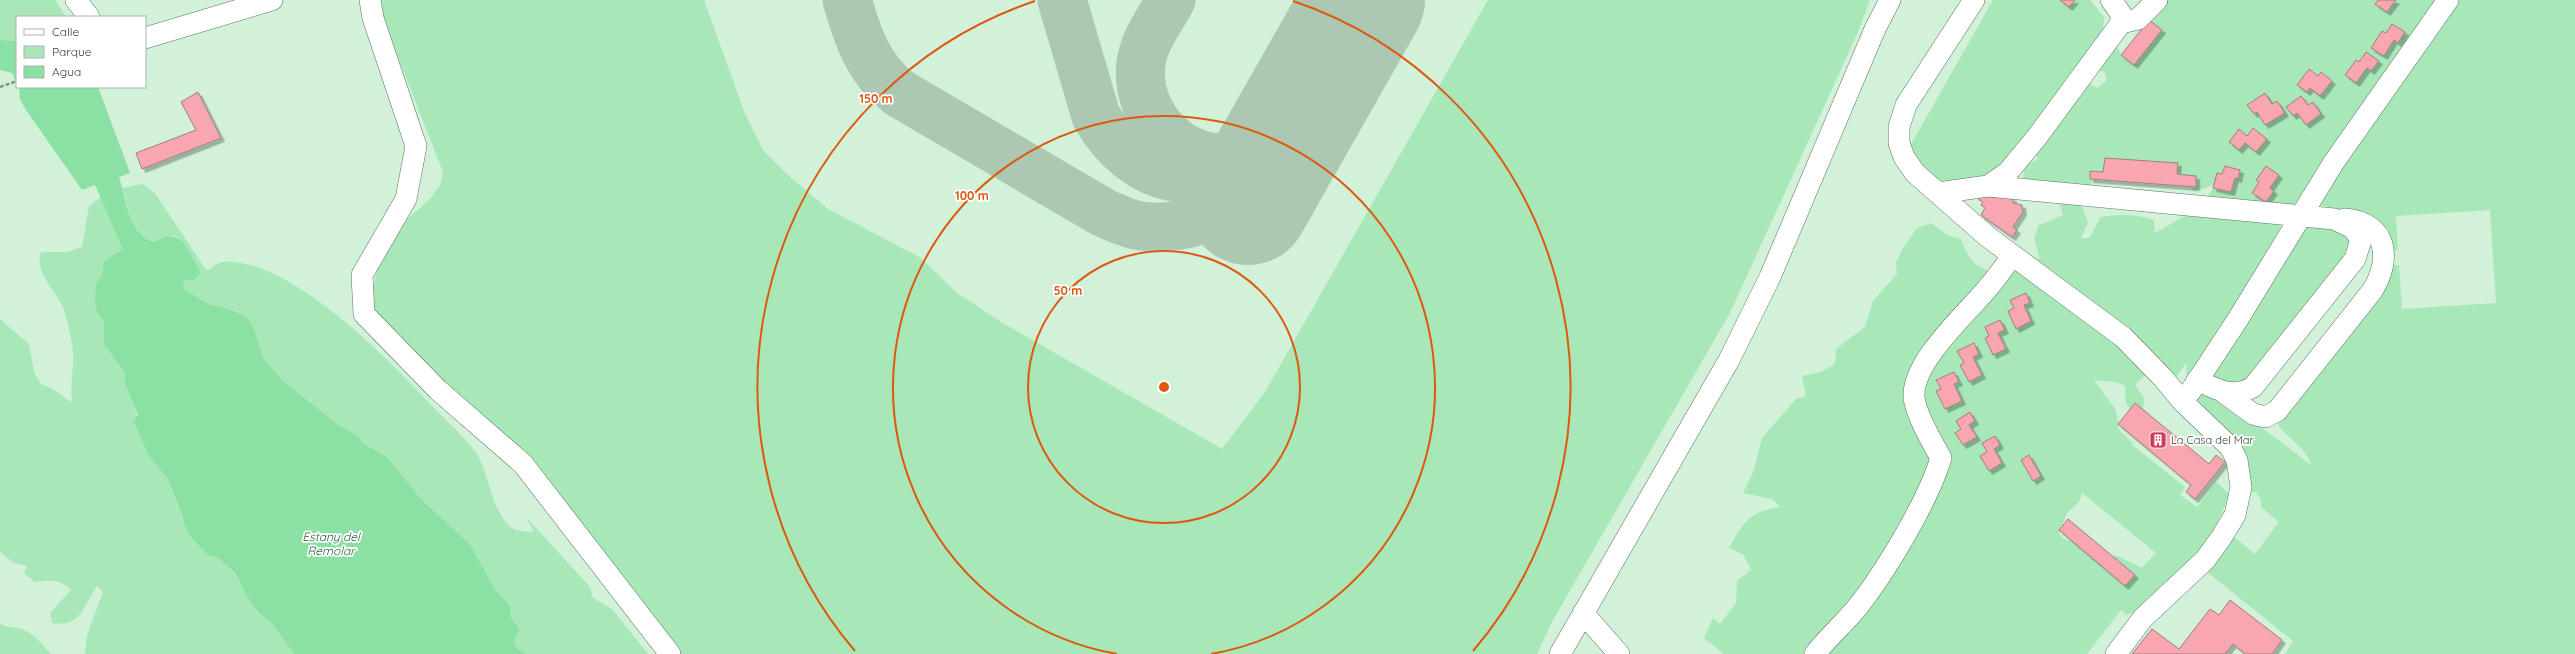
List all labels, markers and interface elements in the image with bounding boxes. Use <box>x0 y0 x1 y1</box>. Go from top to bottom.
legend <box>16 16 146 88</box>
text: Calle <box>52 24 80 39</box>
text: Parque <box>52 44 92 59</box>
text: Agua <box>52 64 81 79</box>
text: 150 m <box>859 91 893 106</box>
text: 100 m <box>955 188 989 203</box>
text: 50 m <box>1054 283 1082 298</box>
centre of rings <box>1157 380 1171 394</box>
building icon: La Casa del Mar <box>2148 430 2168 450</box>
place label: La Casa del Mar <box>2171 433 2254 447</box>
water label: Estany del Remolar <box>302 529 361 558</box>

